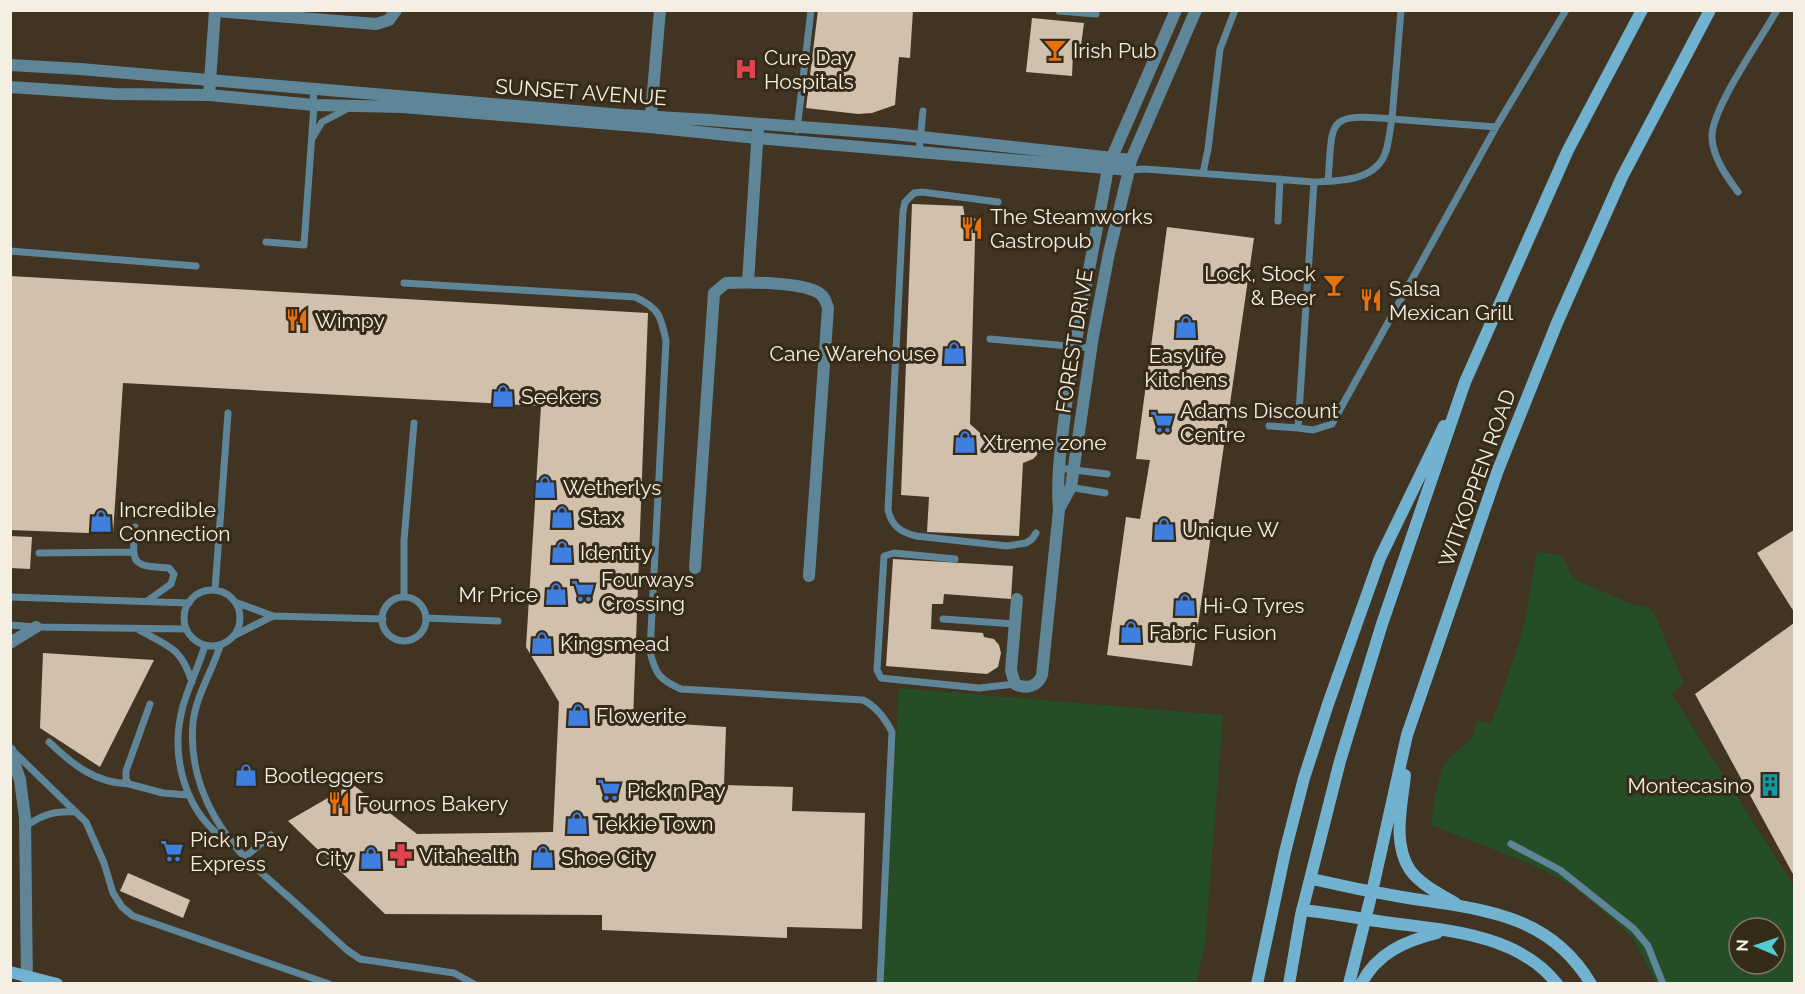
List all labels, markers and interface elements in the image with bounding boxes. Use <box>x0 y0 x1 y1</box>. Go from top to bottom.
bar icon: Irish Pub <box>1042 37 1068 63</box>
place label: Irish Pub <box>1073 38 1156 63</box>
place label: Cure Day Hospitals <box>764 45 854 94</box>
hospital icon: Cure Day Hospitals <box>733 56 759 82</box>
street label: SUNSET AVENUE <box>494 74 668 110</box>
place label: The Steamworks Gastropub <box>990 204 1153 253</box>
restaurant icon: The Steamworks Gastropub <box>959 215 985 241</box>
place label: Lock, Stock & Beer <box>1204 261 1317 310</box>
street label: FOREST DRIVE <box>1050 267 1098 415</box>
bar icon: Lock, Stock & Beer <box>1321 272 1347 298</box>
place label: Salsa Mexican Grill <box>1389 276 1514 325</box>
restaurant icon: Salsa Mexican Grill <box>1358 287 1384 313</box>
restaurant icon: Wimpy <box>284 307 310 333</box>
place label: Wimpy <box>315 308 385 333</box>
shop icon: Easylife Kitchens <box>1173 314 1199 340</box>
shop icon: Cane Warehouse <box>941 340 967 366</box>
place label: Cane Warehouse <box>770 341 936 366</box>
place label: Easylife Kitchens <box>1144 343 1228 392</box>
shop icon: Seekers <box>490 383 516 409</box>
place label: Seekers <box>521 384 599 409</box>
street label: WITKOPPEN ROAD <box>1433 386 1521 570</box>
place label: Adams Discount Centre <box>1180 398 1339 447</box>
supermarket icon: Adams Discount Centre <box>1149 409 1175 435</box>
shop icon: Xtreme zone <box>952 429 978 455</box>
place label: Xtreme zone <box>983 430 1107 455</box>
shop icon: Wetherlys <box>532 474 558 500</box>
place label: Wetherlys <box>563 475 661 500</box>
place label: Incredible Connection <box>119 497 231 546</box>
shop icon: Stax <box>549 504 575 530</box>
place label: Stax <box>580 505 622 530</box>
shop icon: Incredible Connection <box>88 508 114 534</box>
shop icon: Unique W <box>1151 516 1177 542</box>
place label: Unique W <box>1182 517 1279 542</box>
shop icon: Identity <box>549 539 575 565</box>
place label: Identity <box>580 540 653 565</box>
place label: Fourways Crossing <box>601 567 694 616</box>
supermarket icon: Fourways Crossing <box>570 578 596 604</box>
shop icon: Mr Price <box>543 581 569 607</box>
place label: Mr Price <box>459 582 538 607</box>
shop icon: Hi-Q Tyres <box>1172 592 1198 618</box>
place label: Hi-Q Tyres <box>1203 593 1304 618</box>
shop icon: Fabric Fusion <box>1118 619 1144 645</box>
place label: Fabric Fusion <box>1149 620 1277 645</box>
shop icon: Kingsmead <box>529 630 555 656</box>
place label: Kingsmead <box>560 631 670 656</box>
shop icon: Flowerite <box>565 702 591 728</box>
place label: Flowerite <box>596 703 686 728</box>
shop icon: Bootleggers <box>233 762 259 788</box>
place label: Bootleggers <box>264 763 384 788</box>
building icon: Montecasino <box>1757 772 1783 798</box>
place label: Montecasino <box>1628 773 1752 798</box>
supermarket icon: Pick n Pay <box>596 777 622 803</box>
place label: Pick n Pay <box>627 778 726 803</box>
restaurant icon: Fournos Bakery <box>326 790 352 816</box>
place label: Fournos Bakery <box>357 791 508 816</box>
shop icon: Tekkie Town <box>564 810 590 836</box>
place label: Tekkie Town <box>595 811 714 836</box>
place label: Pick n Pay Express <box>190 827 289 876</box>
supermarket icon: Pick n Pay Express <box>159 838 185 864</box>
pharmacy icon: Vitahealth <box>388 842 414 868</box>
place label: Vitahealth <box>419 843 517 868</box>
shop icon: Shoe City <box>530 844 556 870</box>
shop icon: City <box>358 845 384 871</box>
place label: Shoe City <box>561 845 654 870</box>
place label: City <box>316 846 353 871</box>
north arrow <box>1727 916 1787 976</box>
text: N <box>1733 939 1752 952</box>

